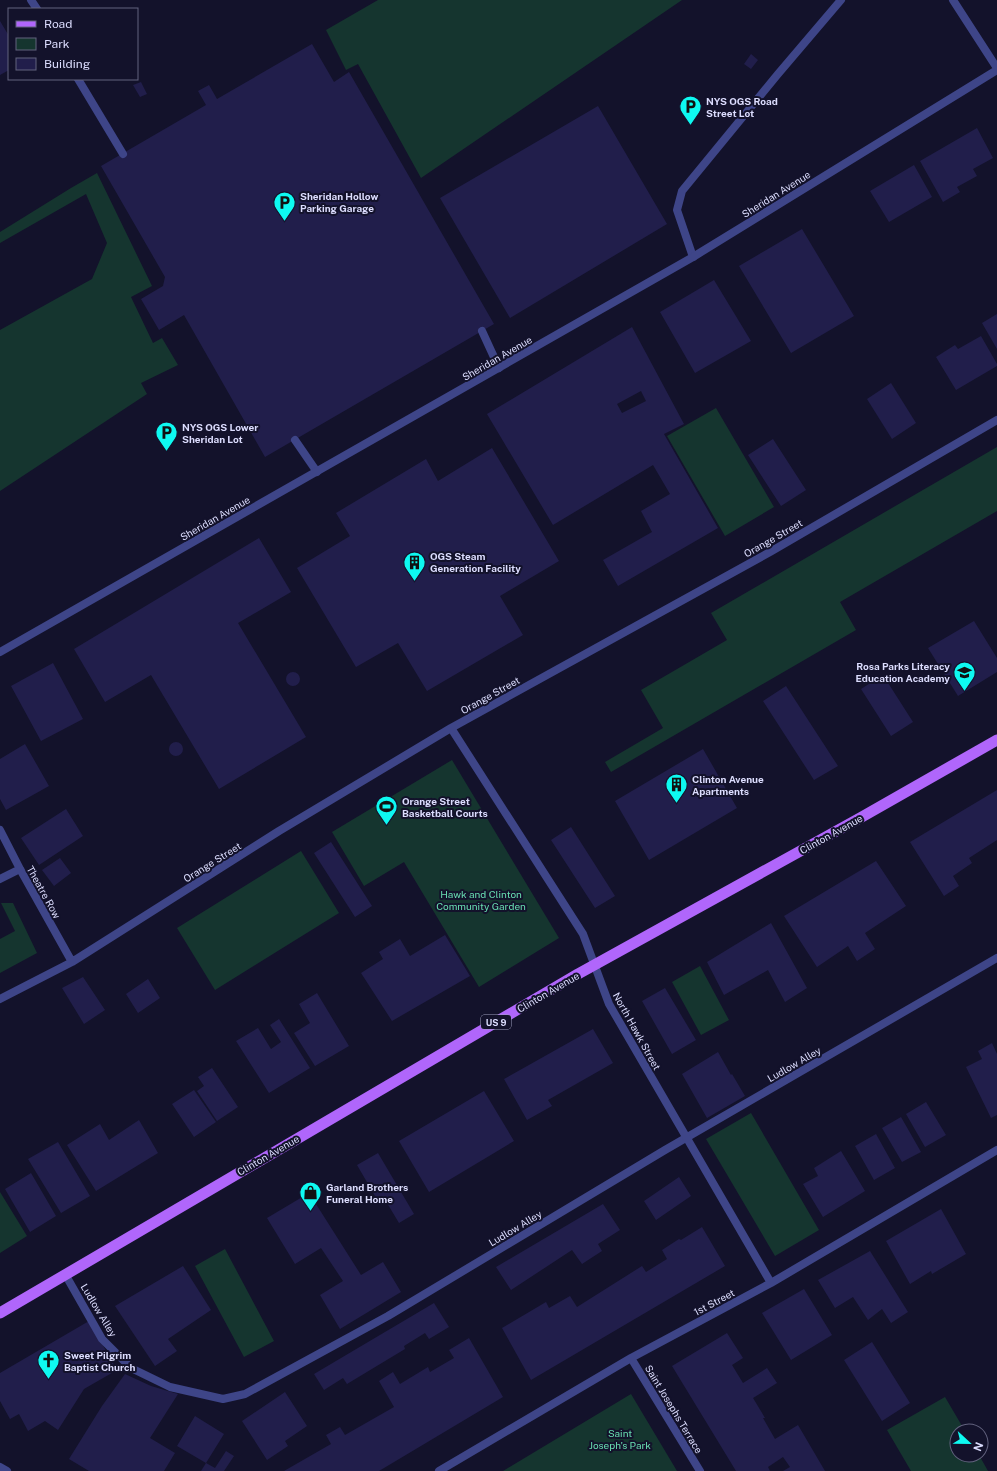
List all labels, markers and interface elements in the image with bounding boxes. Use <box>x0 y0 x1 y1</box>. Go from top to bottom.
legend <box>8 8 138 80</box>
text: Road <box>44 17 72 31</box>
text: Park <box>44 37 70 51</box>
text: Building <box>44 57 90 71</box>
parking icon: NYS OGS Road Street Lot <box>677 94 703 127</box>
place label: NYS OGS Road Street Lot <box>706 95 778 119</box>
street label: Sheridan Avenue <box>740 168 813 220</box>
parking icon: Sheridan Hollow Parking Garage <box>271 189 297 222</box>
place label: Sheridan Hollow Parking Garage <box>300 190 378 214</box>
street label: Sheridan Avenue <box>460 333 534 383</box>
parking icon: NYS OGS Lower Sheridan Lot <box>153 420 179 453</box>
place label: NYS OGS Lower Sheridan Lot <box>182 421 258 445</box>
street label: Sheridan Avenue <box>178 493 252 543</box>
street label: Orange Street <box>742 516 804 560</box>
building icon: OGS Steam Generation Facility <box>402 549 428 582</box>
place label: OGS Steam Generation Facility <box>430 550 521 574</box>
school or university icon: Rosa Parks Literacy Education Academy <box>952 659 978 692</box>
place label: Rosa Parks Literacy Education Academy <box>856 660 950 684</box>
street label: Orange Street <box>458 674 522 716</box>
building icon: Clinton Avenue Apartments <box>663 772 689 805</box>
place label: Clinton Avenue Apartments <box>692 773 764 797</box>
sports icon: Orange Street Basketball Courts <box>373 794 399 827</box>
place label: Orange Street Basketball Courts <box>402 795 488 819</box>
street label: Clinton Avenue <box>798 812 865 856</box>
street label: Orange Street <box>181 839 243 884</box>
street label: Theatre Row <box>25 864 63 921</box>
park label: Hawk and Clinton Community Garden <box>436 888 526 912</box>
street label: Clinton Avenue <box>515 969 582 1015</box>
street label: North Hawk Street <box>611 990 663 1072</box>
road number: US 9 <box>481 1015 511 1029</box>
street label: Ludlow Alley <box>765 1044 823 1084</box>
street label: Clinton Avenue <box>235 1132 302 1178</box>
shop icon: Garland Brothers Funeral Home <box>298 1180 324 1213</box>
place label: Garland Brothers Funeral Home <box>326 1181 408 1205</box>
street label: Ludlow Alley <box>486 1207 544 1249</box>
street label: Ludlow Alley <box>78 1281 120 1339</box>
street label: 1st Street <box>692 1286 737 1318</box>
church icon: Sweet Pilgrim Baptist Church <box>36 1348 62 1381</box>
place label: Sweet Pilgrim Baptist Church <box>64 1349 136 1373</box>
street label: Saint Josephs Terrace <box>643 1363 705 1456</box>
north arrow <box>949 1423 989 1463</box>
park label: Saint Joseph's Park <box>589 1427 651 1451</box>
text: N <box>971 1441 985 1453</box>

